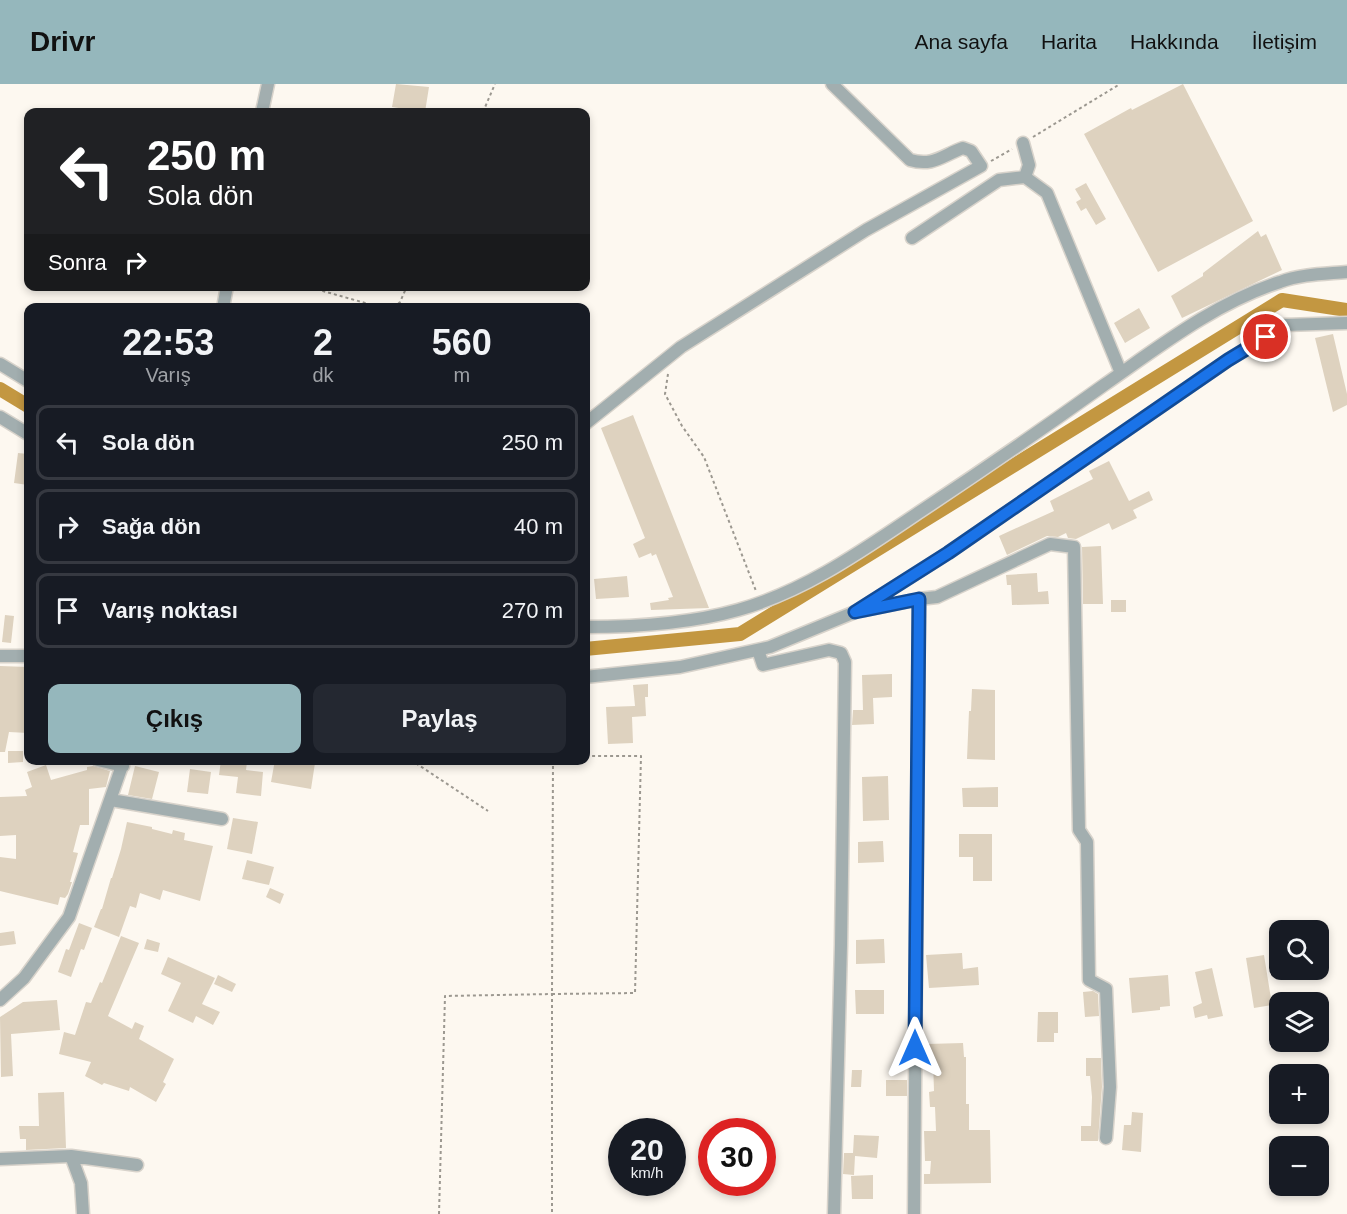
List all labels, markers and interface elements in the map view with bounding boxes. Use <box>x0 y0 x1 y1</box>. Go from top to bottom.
text: Drivr <box>30 26 95 57</box>
text: Ana sayfa <box>915 30 1008 53</box>
text: Harita <box>1041 30 1097 53</box>
text: Hakkında <box>1130 30 1219 53</box>
text: İletişim <box>1252 30 1317 53</box>
icon: left <box>48 132 126 210</box>
text: 250 m <box>147 132 266 179</box>
text: Sola dön <box>147 181 254 211</box>
icon: right <box>119 246 152 279</box>
text: Sonra <box>48 250 107 275</box>
pin <box>1240 311 1291 362</box>
icon: arrive <box>1249 320 1282 353</box>
text: 22:53 <box>122 322 214 363</box>
text: 2 <box>313 322 333 363</box>
text: 560 <box>432 322 492 363</box>
text: Varış <box>146 364 191 386</box>
text: dk <box>312 364 334 386</box>
text: m <box>453 364 470 386</box>
icon: left <box>51 426 84 459</box>
text: Sola dön <box>102 430 195 455</box>
text: 250 m <box>502 430 563 455</box>
icon: right <box>51 510 84 543</box>
text: Sağa dön <box>102 514 201 539</box>
text: 40 m <box>514 514 563 539</box>
icon: arrive <box>51 594 84 627</box>
text: Varış noktası <box>102 598 238 623</box>
text: 270 m <box>502 598 563 623</box>
button: Çıkış <box>48 684 301 753</box>
button: Paylaş <box>313 684 566 753</box>
map controls <box>1269 920 1329 1196</box>
button: search <box>1269 920 1329 980</box>
button: layers <box>1269 992 1329 1052</box>
position arrow <box>883 1016 947 1080</box>
button: + <box>1269 1064 1329 1124</box>
speed limit sign: 30 <box>698 1118 776 1196</box>
text: 20 <box>630 1133 664 1166</box>
button: − <box>1269 1136 1329 1196</box>
text: km/h <box>631 1164 663 1181</box>

